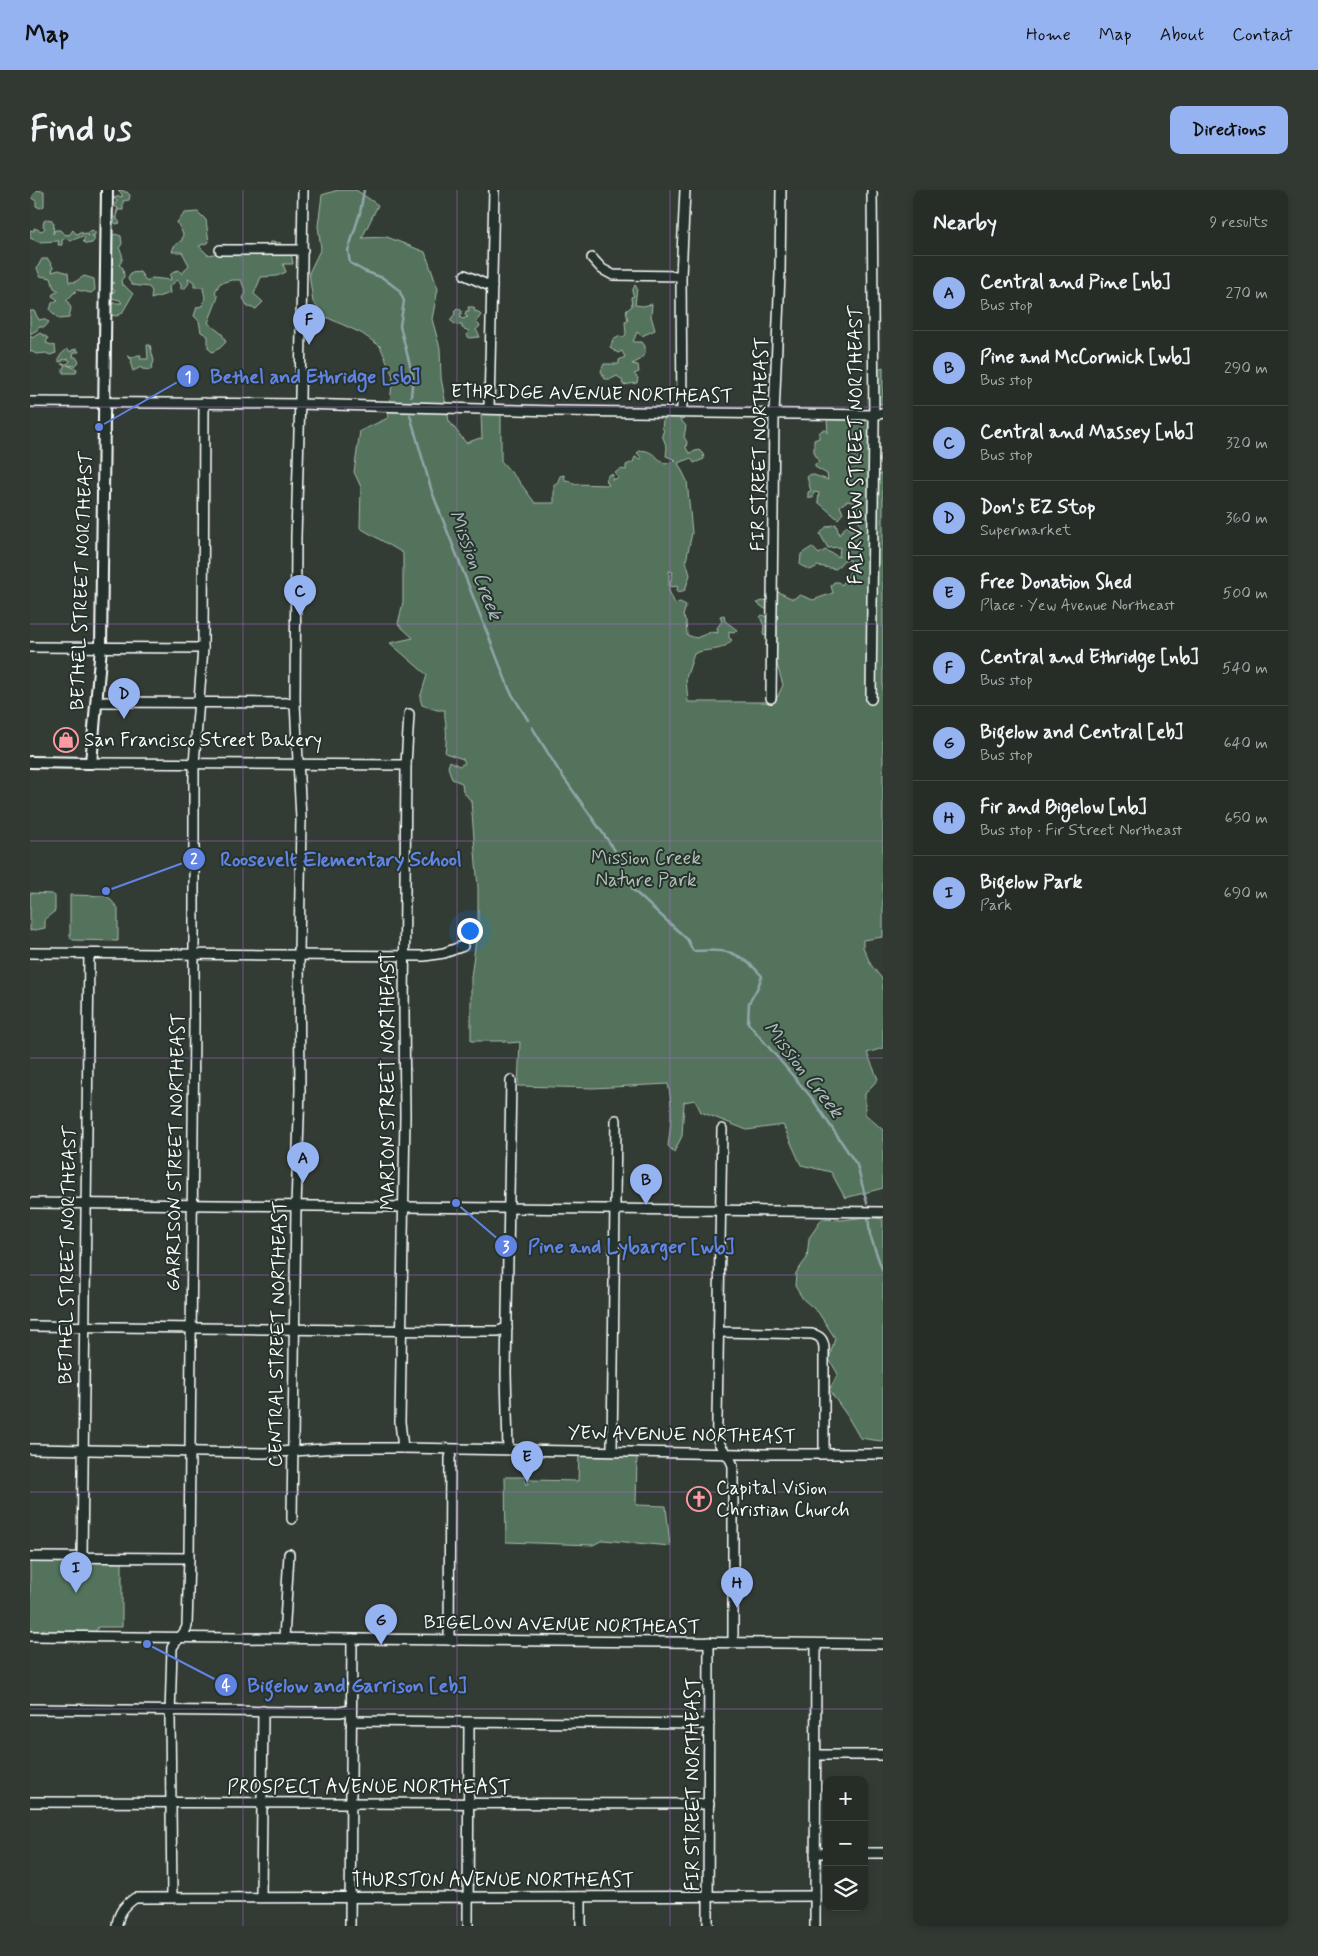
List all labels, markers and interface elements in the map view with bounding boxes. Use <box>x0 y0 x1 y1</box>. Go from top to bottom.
text: Map <box>25 20 69 51</box>
text: Home <box>1026 23 1071 47</box>
text: Map <box>1099 23 1132 47</box>
text: About <box>1160 23 1204 47</box>
text: Contact <box>1232 23 1293 47</box>
button: Directions <box>1170 106 1288 154</box>
text: Find us <box>30 107 132 153</box>
text: Nearby <box>933 209 997 237</box>
text: 9 results <box>1210 212 1268 233</box>
text: Central and Pine [nb] <box>980 270 1170 295</box>
text: A <box>944 283 954 304</box>
text: 270 m <box>1225 283 1268 304</box>
text: Bus stop <box>980 295 1033 316</box>
pin: F <box>293 304 325 345</box>
street label: FAIRVIEW STREET NORTHEAST <box>844 304 869 584</box>
street label: FIR STREET NORTHEAST <box>746 336 774 552</box>
text: Pine and McCormick [wb] <box>980 345 1190 370</box>
text: B <box>944 358 954 379</box>
text: 290 m <box>1224 358 1268 379</box>
callout: Bethel and Ethridge [sb] <box>175 359 430 394</box>
text: Bethel and Ethridge [sb] <box>210 364 420 393</box>
text: 1 <box>185 368 191 388</box>
text: Bus stop <box>980 370 1033 391</box>
street label: ETHRIDGE AVENUE NORTHEAST <box>451 379 733 409</box>
text: Central and Massey [nb] <box>980 420 1193 445</box>
text: C <box>943 433 955 454</box>
text: 320 m <box>1226 433 1268 454</box>
text: Bus stop <box>980 445 1033 466</box>
street label: BETHEL STREET NORTHEAST <box>65 450 99 711</box>
text: Don's EZ Stop <box>980 495 1095 520</box>
water label: Mission Creek <box>442 506 509 626</box>
text: D <box>943 508 955 529</box>
text: 360 m <box>1225 508 1268 529</box>
text: Supermarket <box>980 520 1071 541</box>
text: Free Donation Shed <box>980 570 1132 595</box>
pin: C <box>284 575 316 616</box>
text: E <box>944 583 954 604</box>
text: 500 m <box>1223 583 1268 604</box>
text: Place · Yew Avenue Northeast <box>980 595 1175 616</box>
text: Central and Ethridge [nb] <box>980 645 1198 670</box>
text: F <box>945 658 953 679</box>
text: 540 m <box>1222 658 1268 679</box>
text: Bus stop <box>980 670 1033 691</box>
pin: D <box>108 678 140 719</box>
text: Bigelow and Central [eb] <box>980 720 1183 745</box>
shop icon: San Francisco Street Bakery <box>53 727 79 753</box>
place label: San Francisco Street Bakery <box>84 728 322 754</box>
text: G <box>944 733 954 754</box>
text: 640 m <box>1223 733 1268 754</box>
text: Bus stop <box>980 745 1033 766</box>
text: Fir and Bigelow [nb] <box>980 795 1147 820</box>
text: H <box>944 808 954 829</box>
text: 650 m <box>1225 808 1268 829</box>
text: Bus stop · Fir Street Northeast <box>980 820 1182 841</box>
callout: Roosevelt Elementary School <box>182 841 475 876</box>
park label: Mission Creek Nature Park <box>591 846 701 893</box>
text: Roosevelt Elementary School <box>220 847 462 874</box>
text: 2 <box>190 850 198 870</box>
text: Bigelow Park <box>980 870 1082 895</box>
text: I <box>945 883 953 904</box>
text: 690 m <box>1224 883 1268 904</box>
text: Park <box>980 895 1012 916</box>
your location <box>457 918 483 944</box>
street label: MARION STREET NORTHEAST <box>376 952 401 1210</box>
street label: GARRISON STREET NORTHEAST <box>161 1012 191 1292</box>
water label: Mission Creek <box>757 1016 850 1125</box>
street label: BETHEL STREET NORTHEAST <box>53 1124 83 1385</box>
pin: A <box>287 1142 319 1183</box>
pin: B <box>630 1164 662 1205</box>
street label: CENTRAL STREET NORTHEAST <box>263 1200 293 1468</box>
callout: Pine and Lybarger [wb] <box>493 1229 743 1264</box>
text: Pine and Lybarger [wb] <box>528 1234 735 1261</box>
text: 3 <box>503 1238 510 1258</box>
street label: YEW AVENUE NORTHEAST <box>568 1421 796 1449</box>
pin: E <box>511 1441 543 1482</box>
place label: Capital Vision Christian Church <box>716 1476 850 1523</box>
church icon: Capital Vision Christian Church <box>686 1486 712 1512</box>
pin: I <box>60 1552 92 1593</box>
pin: H <box>721 1567 753 1608</box>
pin: G <box>365 1604 397 1645</box>
street label: BIGELOW AVENUE NORTHEAST <box>423 1610 701 1640</box>
callout: Bigelow and Garrison [eb] <box>213 1667 476 1702</box>
text: Bigelow and Garrison [eb] <box>247 1673 467 1702</box>
text: 4 <box>222 1676 231 1696</box>
street label: FIR STREET NORTHEAST <box>681 1677 706 1891</box>
street label: PROSPECT AVENUE NORTHEAST <box>227 1775 511 1800</box>
map controls <box>823 1776 868 1911</box>
button: + <box>823 1776 868 1821</box>
button: − <box>823 1821 868 1866</box>
button: layers <box>823 1866 868 1911</box>
street label: THURSTON AVENUE NORTHEAST <box>352 1868 634 1893</box>

